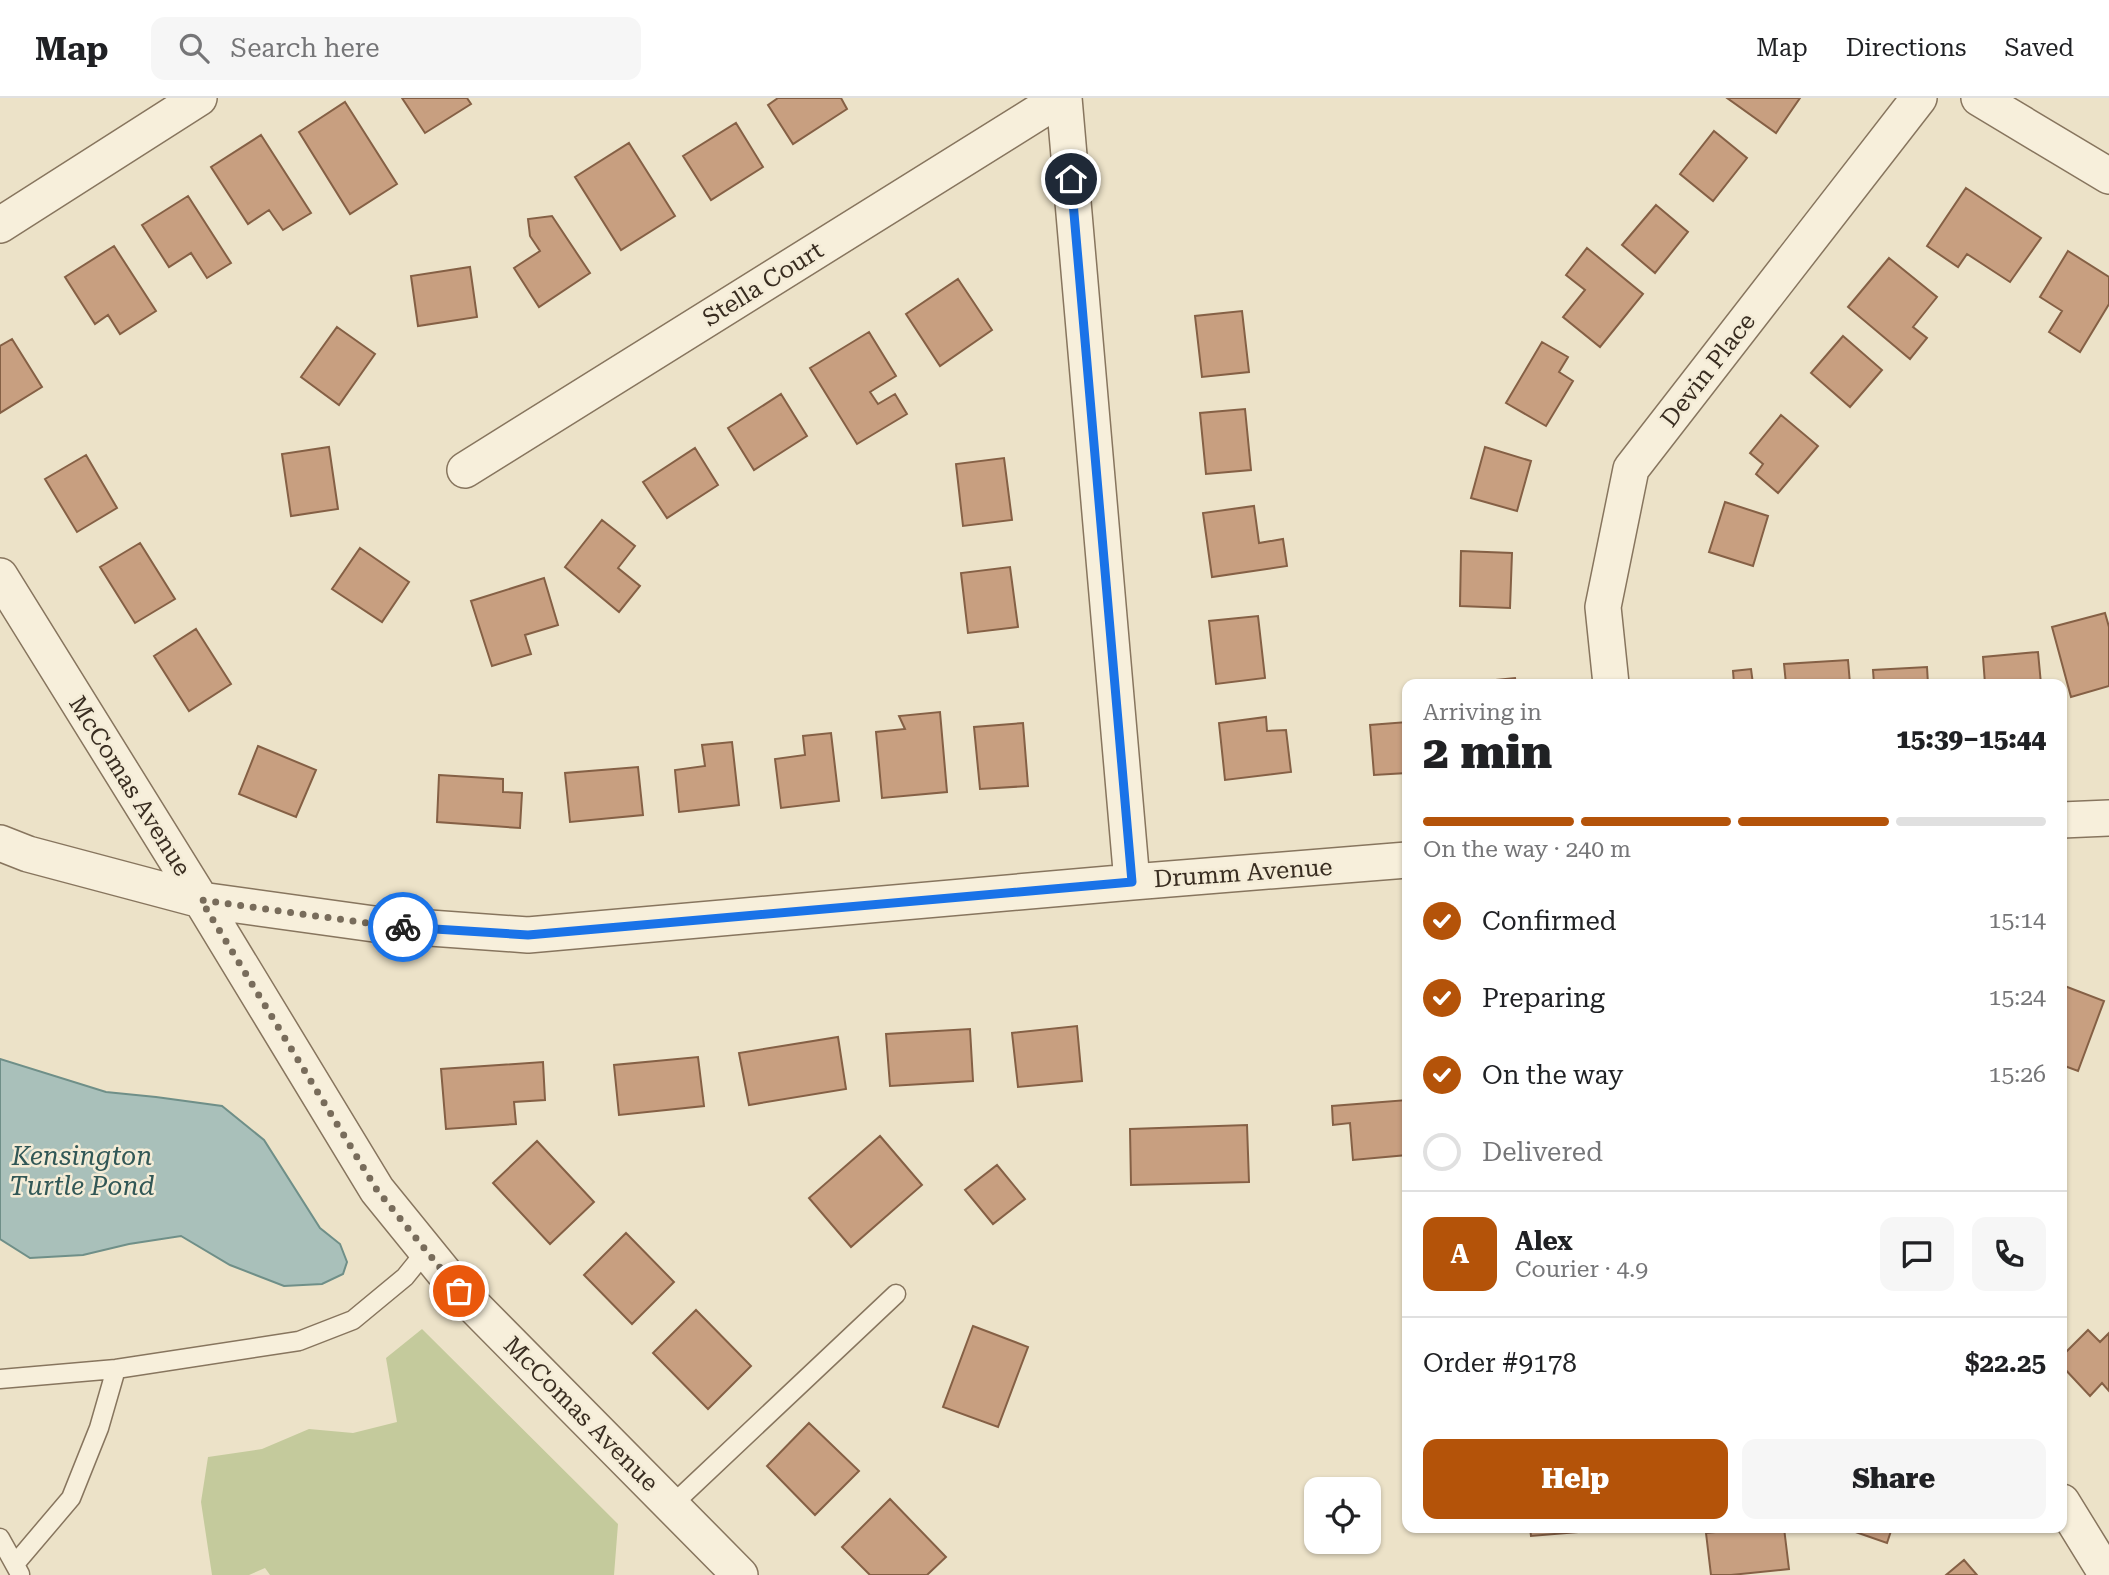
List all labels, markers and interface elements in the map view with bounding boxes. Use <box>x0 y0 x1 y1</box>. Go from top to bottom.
search box <box>151 17 641 80</box>
text: Map <box>35 29 109 68</box>
icon: search <box>175 29 213 67</box>
text: Search here <box>231 33 380 63</box>
text: Map <box>1756 34 1808 62</box>
text: Directions <box>1846 34 1966 62</box>
text: Saved <box>2004 34 2074 62</box>
pin <box>1041 149 1101 209</box>
icon: home <box>1052 160 1090 198</box>
street label: Stella Court <box>698 236 828 332</box>
street label: Devin Place <box>1655 307 1761 433</box>
street label: McComas Avenue <box>63 691 197 881</box>
text: Arriving in <box>1423 699 1542 726</box>
text: 15:39–15:44 <box>1896 724 2046 754</box>
text: 2 min <box>1423 725 1552 779</box>
text: On the way · 240 m <box>1423 836 1631 863</box>
street label: Drumm Avenue <box>1153 853 1333 893</box>
courier <box>368 892 438 962</box>
icon: check <box>1423 902 1461 940</box>
text: Confirmed <box>1482 906 1617 936</box>
text: 15:14 <box>1989 907 2046 934</box>
icon: bike <box>384 908 422 946</box>
icon: check <box>1423 979 1461 1017</box>
text: Preparing <box>1482 983 1605 1013</box>
text: 15:24 <box>1989 984 2046 1011</box>
icon: check <box>1423 1056 1461 1094</box>
text: On the way <box>1482 1060 1623 1090</box>
text: 15:26 <box>1989 1061 2046 1088</box>
text: Delivered <box>1482 1137 1603 1167</box>
water label: Kensington Turtle Pond <box>9 1141 155 1201</box>
button: chat <box>1880 1217 1954 1291</box>
button: phone <box>1972 1217 2046 1291</box>
text: Alex <box>1515 1226 1573 1256</box>
text: A <box>1451 1239 1469 1269</box>
text: Courier · 4.9 <box>1515 1256 1648 1283</box>
pin <box>429 1261 489 1321</box>
icon: bag <box>440 1272 478 1310</box>
street label: McComas Avenue <box>498 1331 664 1497</box>
text: Order #9178 <box>1423 1348 1577 1378</box>
text: $22.25 <box>1965 1348 2046 1378</box>
button: Help <box>1423 1439 1728 1519</box>
button: Share <box>1742 1439 2046 1519</box>
map controls <box>1304 1477 1381 1554</box>
button: locate <box>1304 1477 1381 1554</box>

